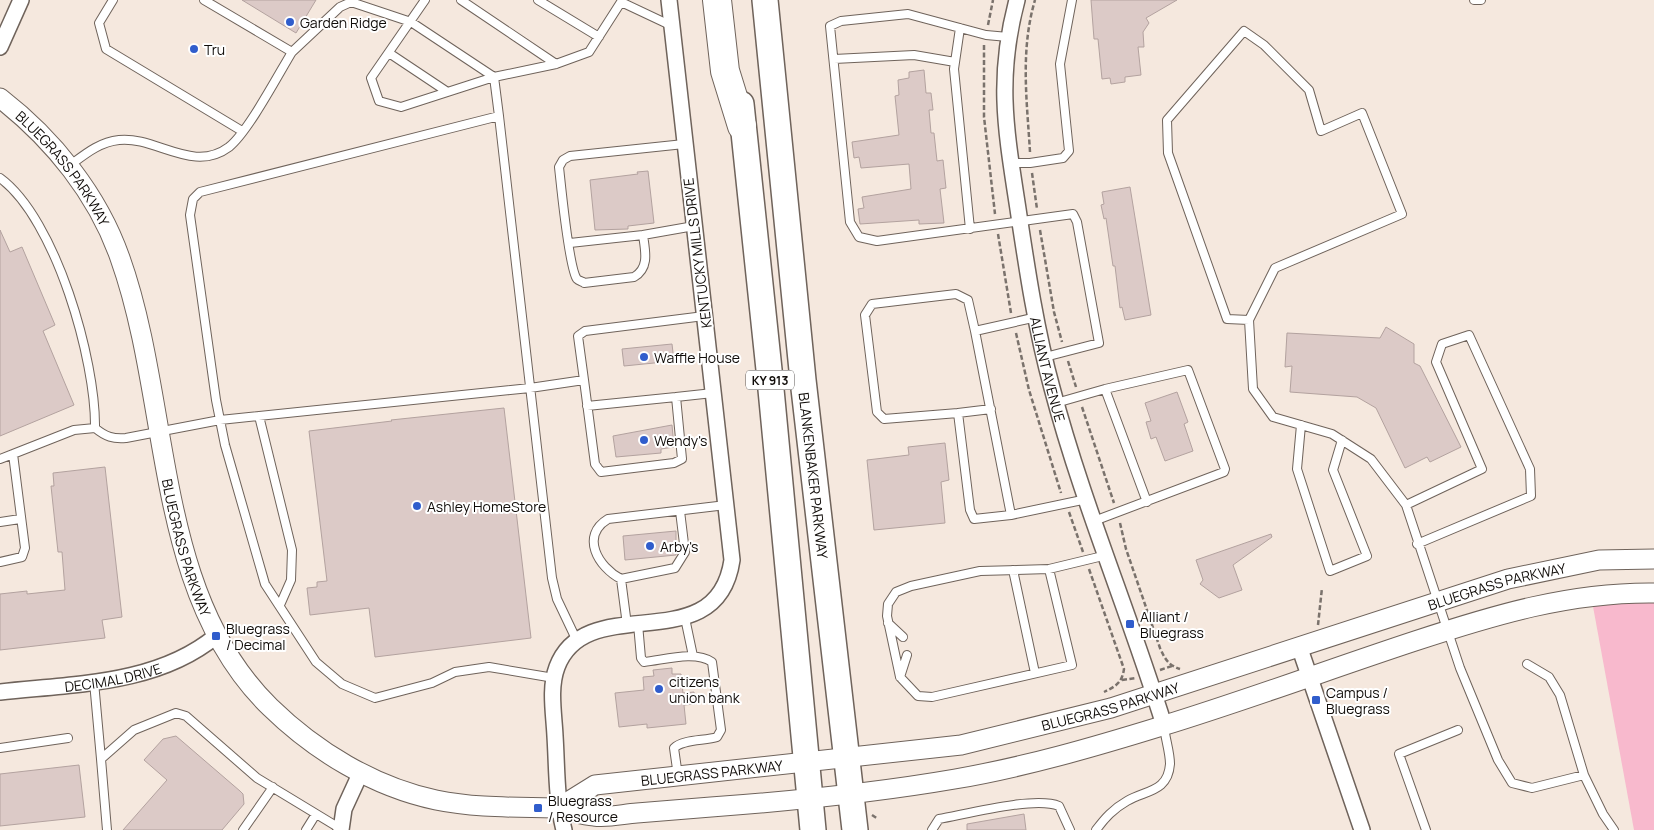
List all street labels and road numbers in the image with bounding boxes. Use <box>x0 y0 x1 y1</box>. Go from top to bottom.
street label: BLUEGRASS PARKWAY <box>12 106 114 229</box>
street label: KENTUCKY MILLS DRIVE <box>678 177 716 329</box>
street label: ALLIANT AVENUE <box>1026 315 1070 424</box>
road number: KY 913 <box>746 370 794 390</box>
street label: BLANKENBAKER PARKWAY <box>795 391 833 560</box>
street label: BLUEGRASS PARKWAY <box>158 477 216 619</box>
street label: BLUEGRASS PARKWAY <box>1425 558 1567 614</box>
street label: DECIMAL DRIVE <box>64 658 164 695</box>
street label: BLUEGRASS PARKWAY <box>1039 677 1182 734</box>
street label: BLUEGRASS PARKWAY <box>640 755 784 789</box>

